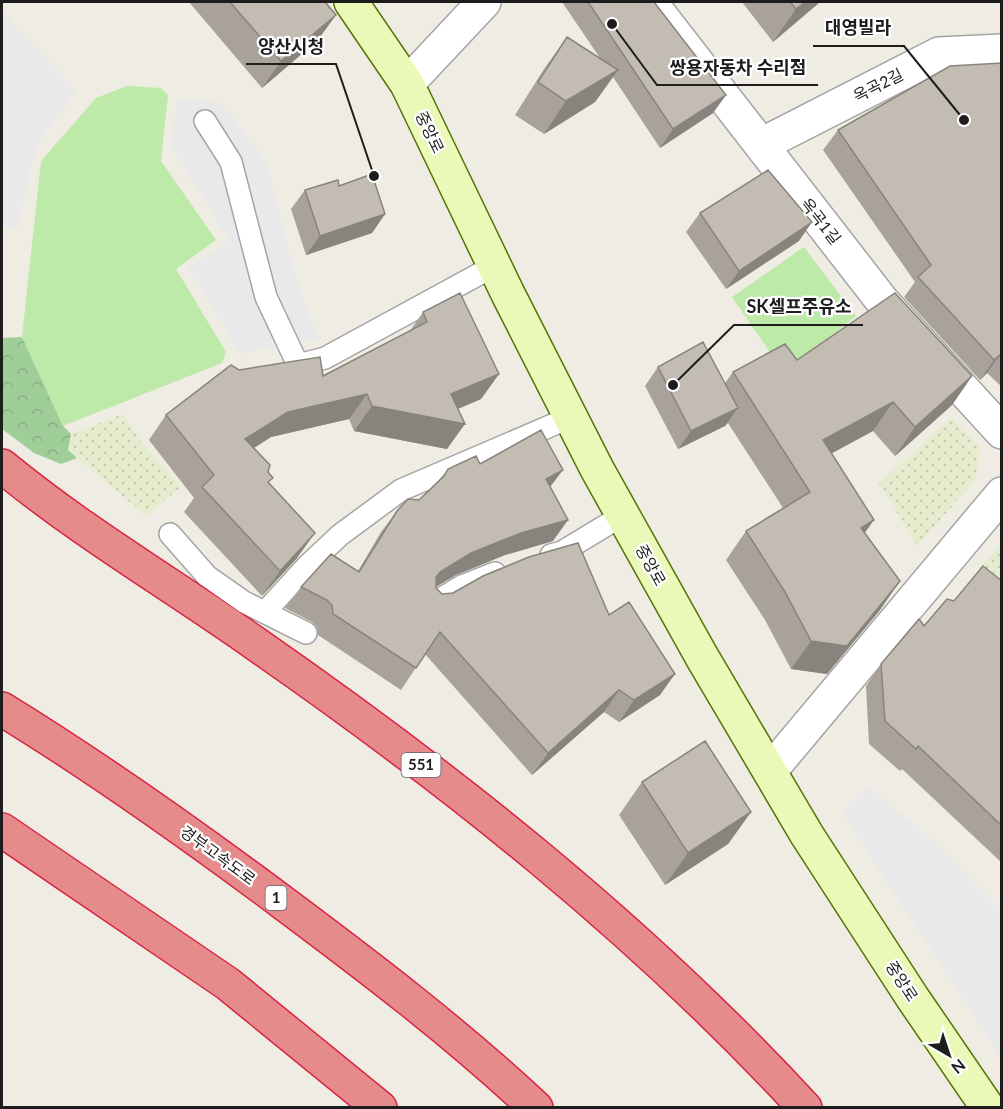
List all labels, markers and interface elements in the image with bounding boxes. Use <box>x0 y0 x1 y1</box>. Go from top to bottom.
callout: 대영빌라 <box>813 10 904 46</box>
text: 대영빌라 <box>825 16 892 38</box>
callout: 양산시청 <box>246 28 336 64</box>
text: 양산시청 <box>258 35 324 57</box>
callout: 쌍용자동차 수리점 <box>657 49 818 85</box>
text: 쌍용자동차 수리점 <box>670 56 806 78</box>
street label: 옥곡2길 <box>850 64 906 105</box>
street label: 중앙로 <box>412 108 449 156</box>
street label: 옥곡1길 <box>797 194 845 248</box>
callout: SK셀프주유소 <box>734 289 863 325</box>
text: SK셀프주유소 <box>746 295 852 317</box>
street label: 중앙로 <box>632 541 671 589</box>
road number: 551 <box>402 753 440 777</box>
street label: 경부고속도로 <box>177 821 260 888</box>
road number: 1 <box>266 886 286 910</box>
street label: 중앙로 <box>882 957 923 1005</box>
north arrow <box>919 1025 979 1085</box>
text: N <box>948 1056 970 1078</box>

